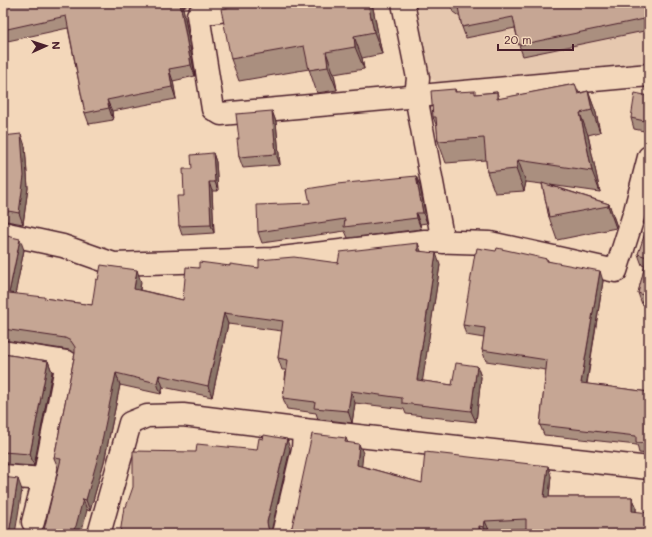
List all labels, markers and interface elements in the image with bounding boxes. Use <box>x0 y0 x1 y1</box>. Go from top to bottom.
north arrow <box>26 26 66 66</box>
scale bar <box>498 26 573 52</box>
text: 20 m <box>504 31 532 47</box>
text: N <box>49 41 64 50</box>

